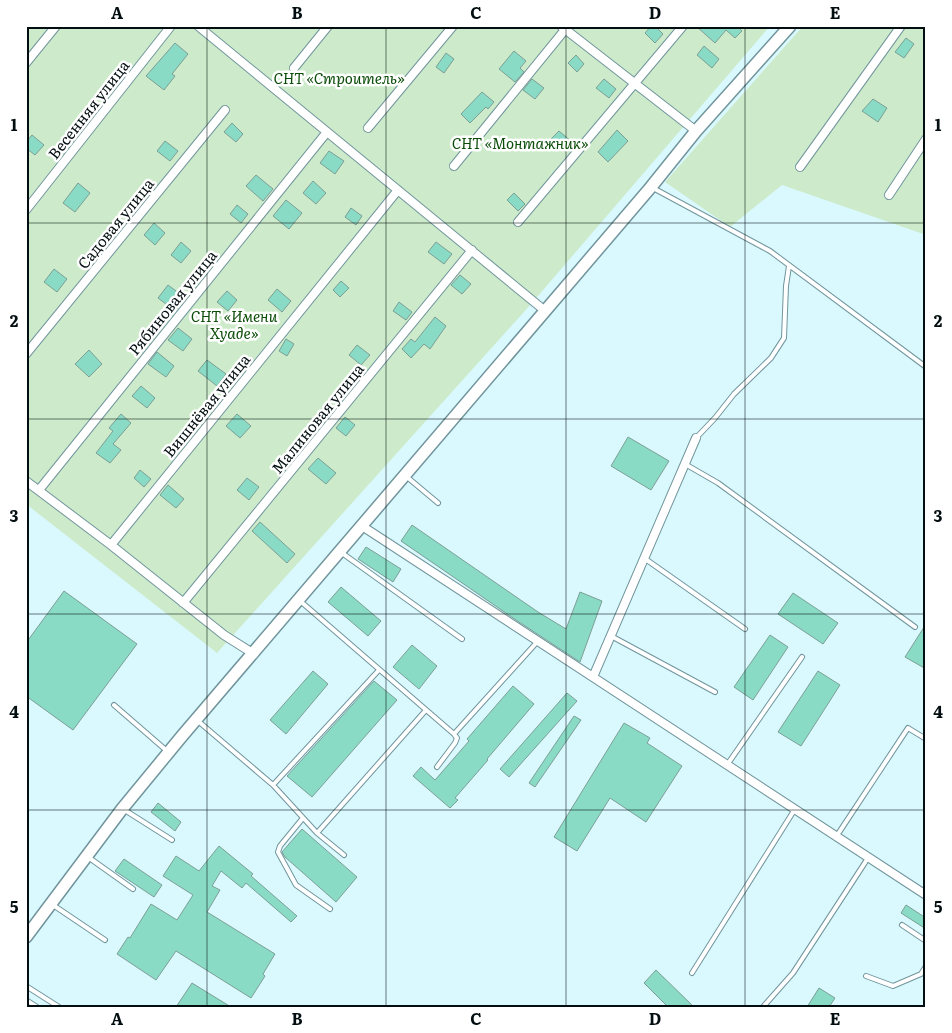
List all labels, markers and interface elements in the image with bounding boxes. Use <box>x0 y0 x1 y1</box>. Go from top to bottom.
text: A <box>111 0 123 24</box>
text: B <box>291 0 303 24</box>
text: C <box>470 0 482 24</box>
text: D <box>649 0 661 24</box>
text: E <box>830 0 841 24</box>
street label: Весенняя улица <box>42 54 135 163</box>
park label: СНТ «Строитель» <box>274 66 405 89</box>
text: 1 <box>11 112 18 136</box>
text: 1 <box>935 112 942 136</box>
park label: СНТ «Монтажник» <box>452 131 589 154</box>
street label: Садовая улица <box>71 172 159 273</box>
street label: Рябиновая улица <box>122 244 222 360</box>
park label: СНТ «Имени Хуаде» <box>191 304 277 344</box>
text: 2 <box>10 308 19 332</box>
text: 2 <box>934 308 943 332</box>
street label: Вишнёвая улица <box>157 348 256 462</box>
street label: Малиновая улица <box>265 357 369 478</box>
text: 3 <box>10 503 19 527</box>
text: 3 <box>934 503 943 527</box>
text: 4 <box>9 699 19 723</box>
text: 4 <box>933 699 943 723</box>
text: 5 <box>10 894 19 918</box>
text: 5 <box>934 894 943 918</box>
text: A <box>111 1006 123 1030</box>
text: B <box>291 1006 303 1030</box>
text: C <box>470 1006 482 1030</box>
text: D <box>649 1006 661 1030</box>
text: E <box>830 1006 841 1030</box>

